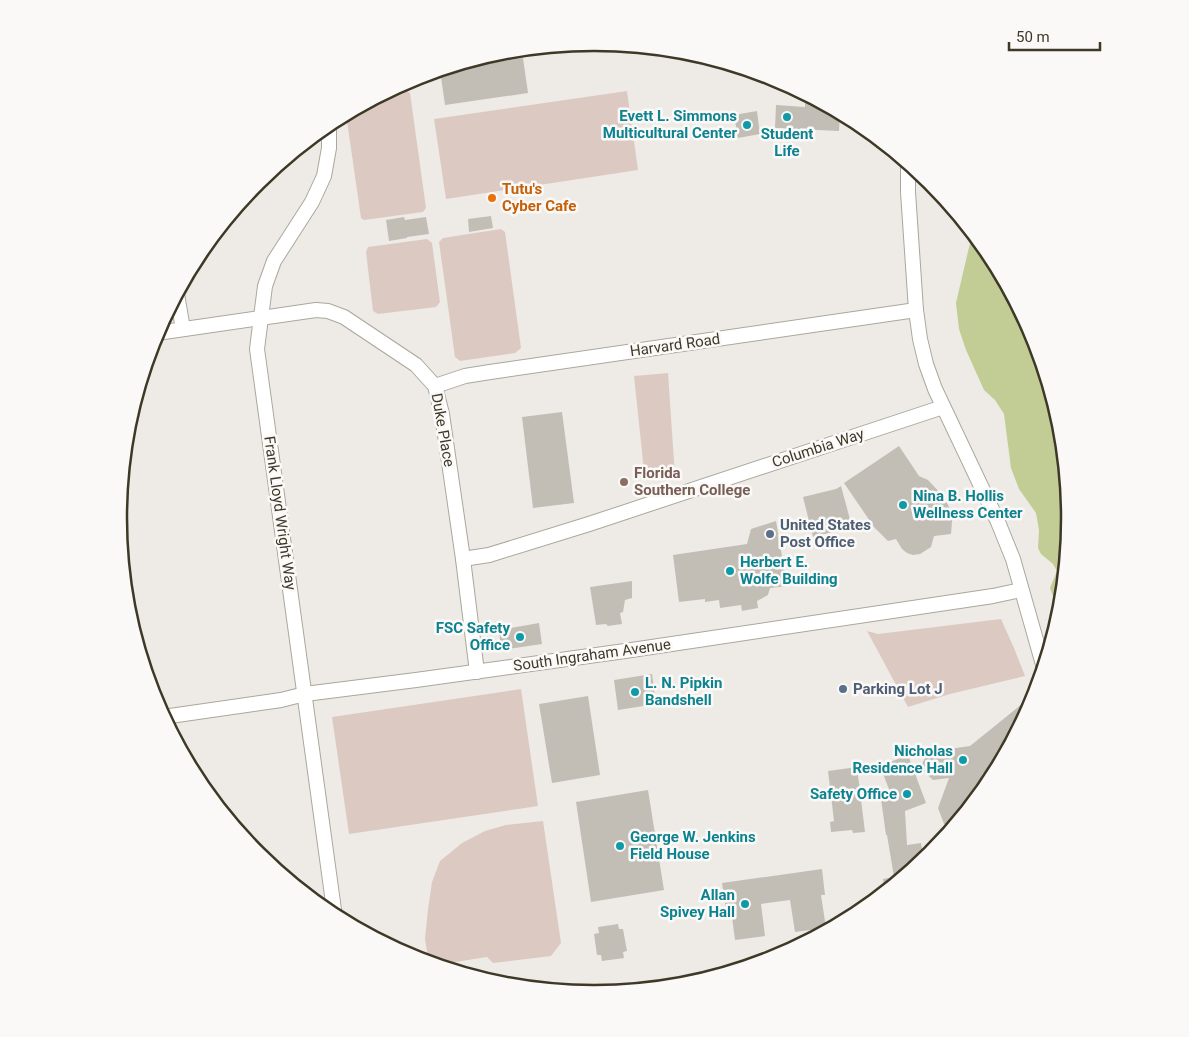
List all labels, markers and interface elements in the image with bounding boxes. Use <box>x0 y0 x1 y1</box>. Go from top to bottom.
scale bar <box>1009 20 1100 52</box>
text: 50 m <box>1016 28 1050 46</box>
place label: Evett L. Simmons Multicultural Center <box>603 107 737 142</box>
marker: Student Life <box>781 111 793 123</box>
marker: Evett L. Simmons Multicultural Center <box>741 119 753 131</box>
place label: Student Life <box>761 125 813 160</box>
place label: Tutu's Cyber Cafe <box>502 180 576 215</box>
marker: Tutu's Cyber Cafe <box>486 192 498 204</box>
street label: Harvard Road <box>629 330 721 360</box>
street label: Duke Place <box>428 392 458 468</box>
street label: Columbia Way <box>770 425 866 471</box>
street label: Frank Lloyd Wright Way <box>260 435 300 591</box>
place label: Florida Southern College <box>634 464 750 499</box>
marker: Florida Southern College <box>618 476 630 488</box>
place label: Nina B. Hollis Wellness Center <box>913 487 1023 522</box>
marker: Nina B. Hollis Wellness Center <box>897 499 909 511</box>
place label: United States Post Office <box>780 516 871 551</box>
marker: United States Post Office <box>764 528 776 540</box>
place label: Herbert E. Wolfe Building <box>740 553 838 588</box>
marker: Herbert E. Wolfe Building <box>724 565 736 577</box>
place label: FSC Safety Office <box>436 619 510 654</box>
marker: FSC Safety Office <box>514 631 526 643</box>
street label: South Ingraham Avenue <box>512 635 672 675</box>
place label: L. N. Pipkin Bandshell <box>645 674 722 709</box>
place label: Parking Lot J <box>853 680 943 698</box>
marker: Parking Lot J <box>837 683 849 695</box>
marker: L. N. Pipkin Bandshell <box>629 686 641 698</box>
place label: Nicholas Residence Hall <box>852 742 953 777</box>
marker: Nicholas Residence Hall <box>957 754 969 766</box>
place label: Safety Office <box>810 785 897 803</box>
marker: Safety Office <box>901 788 913 800</box>
place label: George W. Jenkins Field House <box>630 828 756 863</box>
marker: George W. Jenkins Field House <box>614 840 626 852</box>
place label: Allan Spivey Hall <box>660 886 735 921</box>
marker: Allan Spivey Hall <box>739 898 751 910</box>

